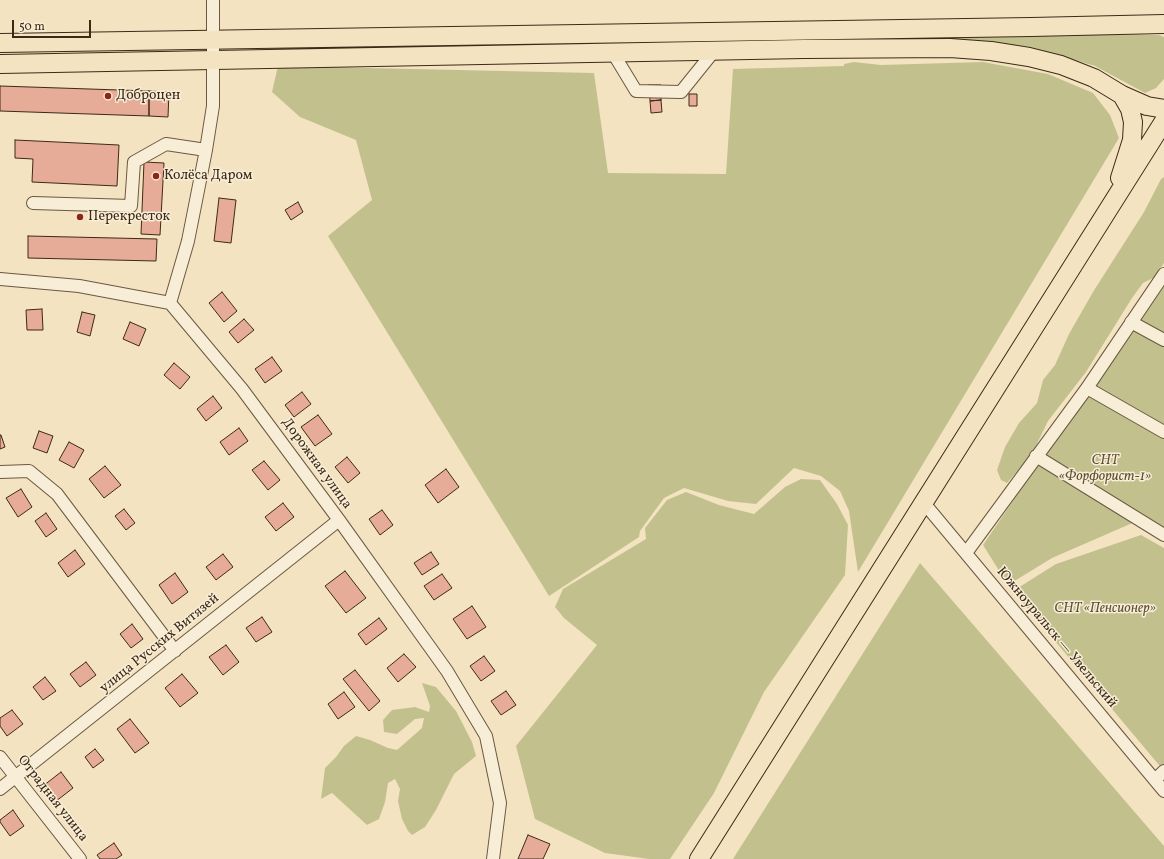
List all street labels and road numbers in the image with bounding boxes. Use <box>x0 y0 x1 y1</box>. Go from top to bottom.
street label: Дорожная улица <box>277 415 355 513</box>
street label: Южноуральск — Увельский <box>992 564 1120 712</box>
street label: улица Русских Витязей <box>97 591 223 697</box>
street label: Отрадная улица <box>13 753 91 845</box>

